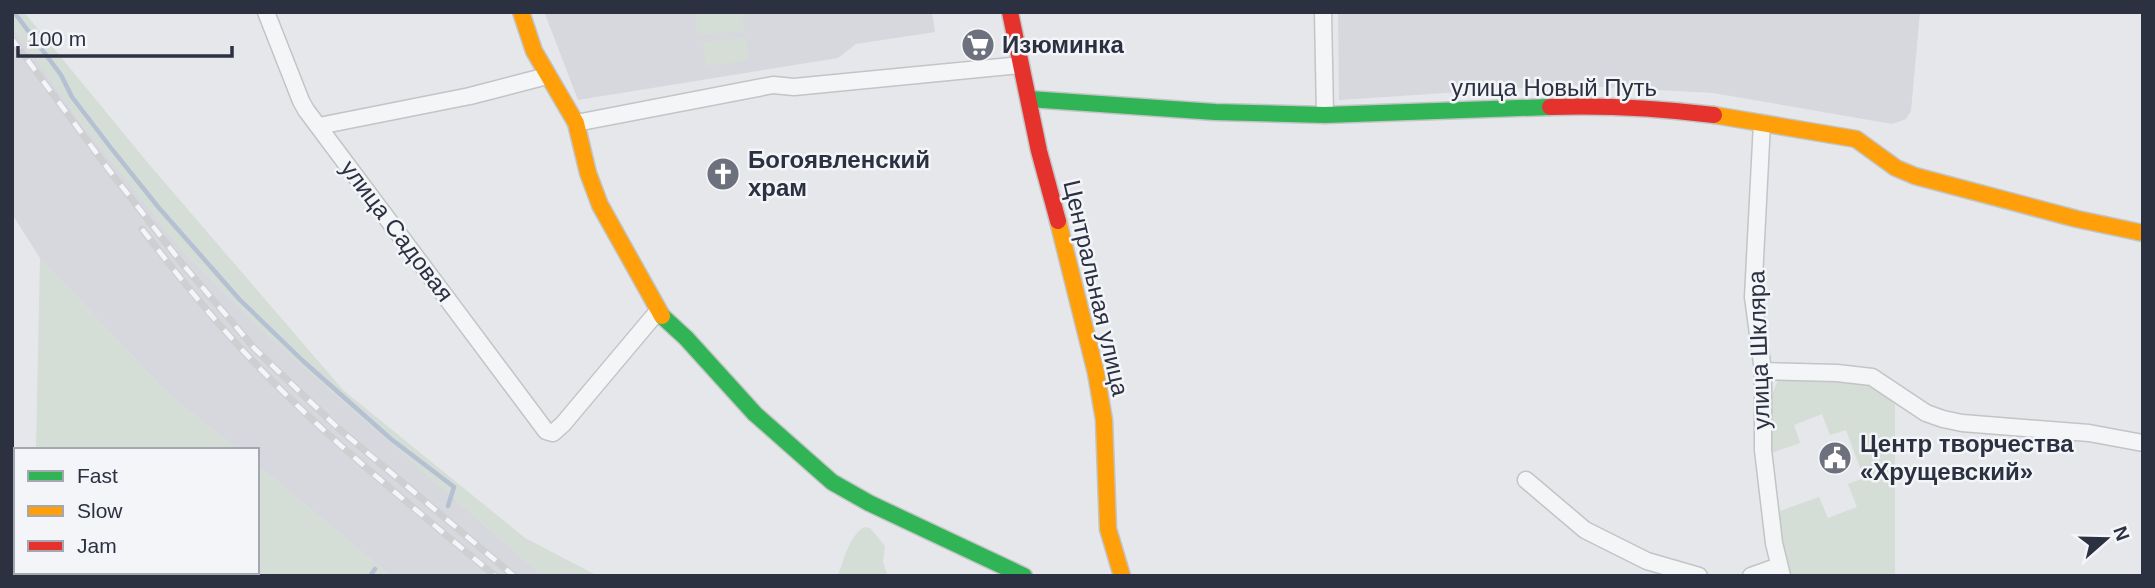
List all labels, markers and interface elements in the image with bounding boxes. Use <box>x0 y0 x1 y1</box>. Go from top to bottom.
scale bar <box>18 14 231 58</box>
supermarket icon: Изюминка <box>959 26 997 64</box>
text: 100 m <box>28 27 86 50</box>
place label: Изюминка <box>1002 31 1124 58</box>
street label: улица Новый Путь <box>1451 74 1657 101</box>
place label: Богоявленский храм <box>748 146 930 201</box>
street label: улица Садовая <box>336 155 459 307</box>
church icon: Богоявленский храм <box>704 155 742 193</box>
street label: Центральная улица <box>1058 177 1135 399</box>
street label: улица Шкляра <box>1742 269 1775 430</box>
place label: Центр творчества «Хрущевский» <box>1860 430 2074 485</box>
public building icon: Центр творчества «Хрущевский» <box>1816 439 1854 477</box>
legend <box>14 448 259 574</box>
text: Fast <box>77 464 118 487</box>
text: Slow <box>77 499 123 522</box>
north arrow <box>2071 504 2141 574</box>
text: N <box>2109 523 2134 543</box>
text: Jam <box>77 534 117 557</box>

